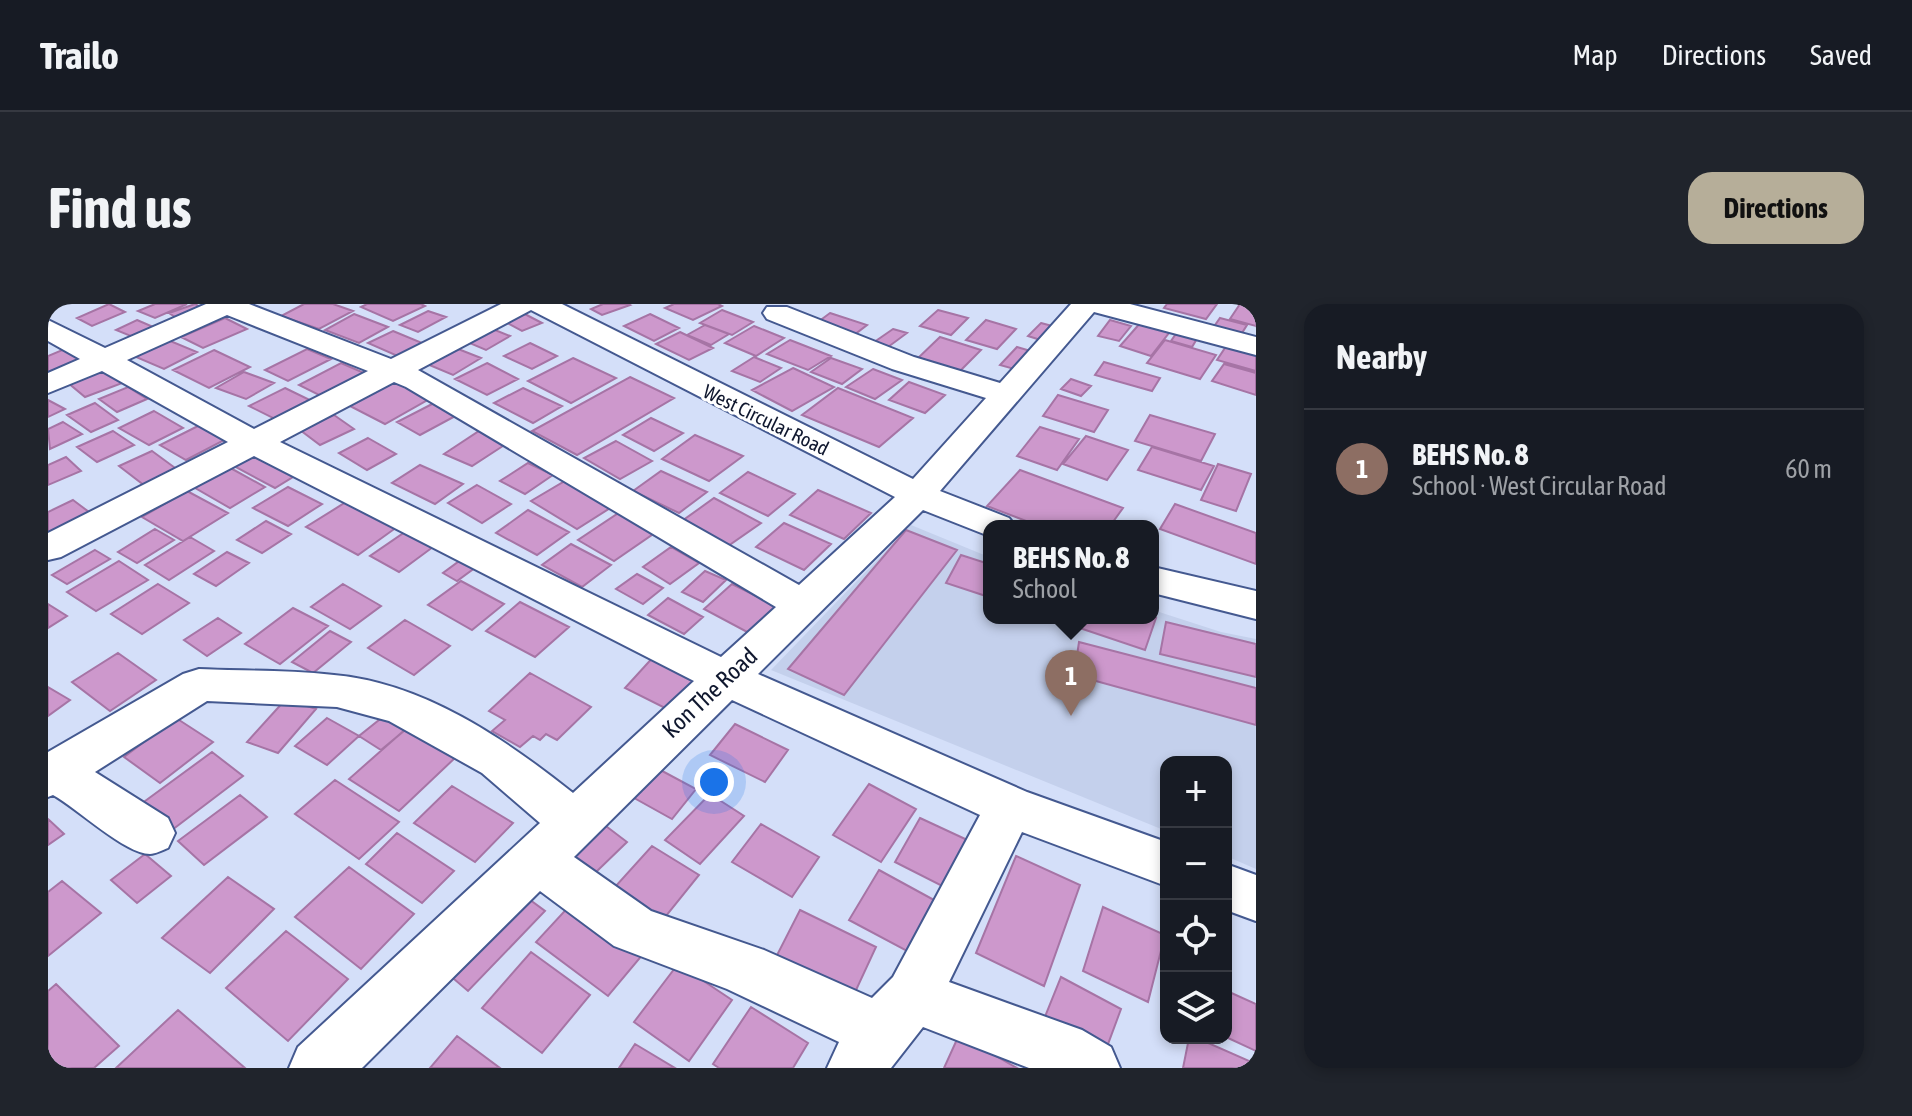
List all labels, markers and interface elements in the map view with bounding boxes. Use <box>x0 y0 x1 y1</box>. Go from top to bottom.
text: Trailo <box>40 34 119 77</box>
text: Map <box>1573 39 1618 71</box>
text: Directions <box>1662 39 1766 71</box>
text: Saved <box>1810 39 1872 71</box>
button: Directions <box>1688 172 1864 244</box>
text: Find us <box>48 176 192 240</box>
text: Nearby <box>1336 337 1427 376</box>
street label: West Circular Road <box>700 379 833 460</box>
text: BEHS No. 8 <box>1412 437 1529 471</box>
text: 1 <box>1356 454 1368 484</box>
text: 60 m <box>1785 454 1832 484</box>
text: School · West Circular Road <box>1412 471 1667 501</box>
popup <box>983 520 1159 624</box>
text: BEHS No. 8 <box>1013 540 1129 574</box>
text: School <box>1013 574 1077 604</box>
street label: Kon The Road <box>657 642 762 743</box>
pin: 1 <box>1045 650 1097 716</box>
map controls <box>1160 756 1232 1044</box>
button: + <box>1160 756 1232 828</box>
your location <box>694 762 734 802</box>
button: − <box>1160 828 1232 900</box>
button: locate <box>1160 900 1232 972</box>
button: layers <box>1160 972 1232 1044</box>

